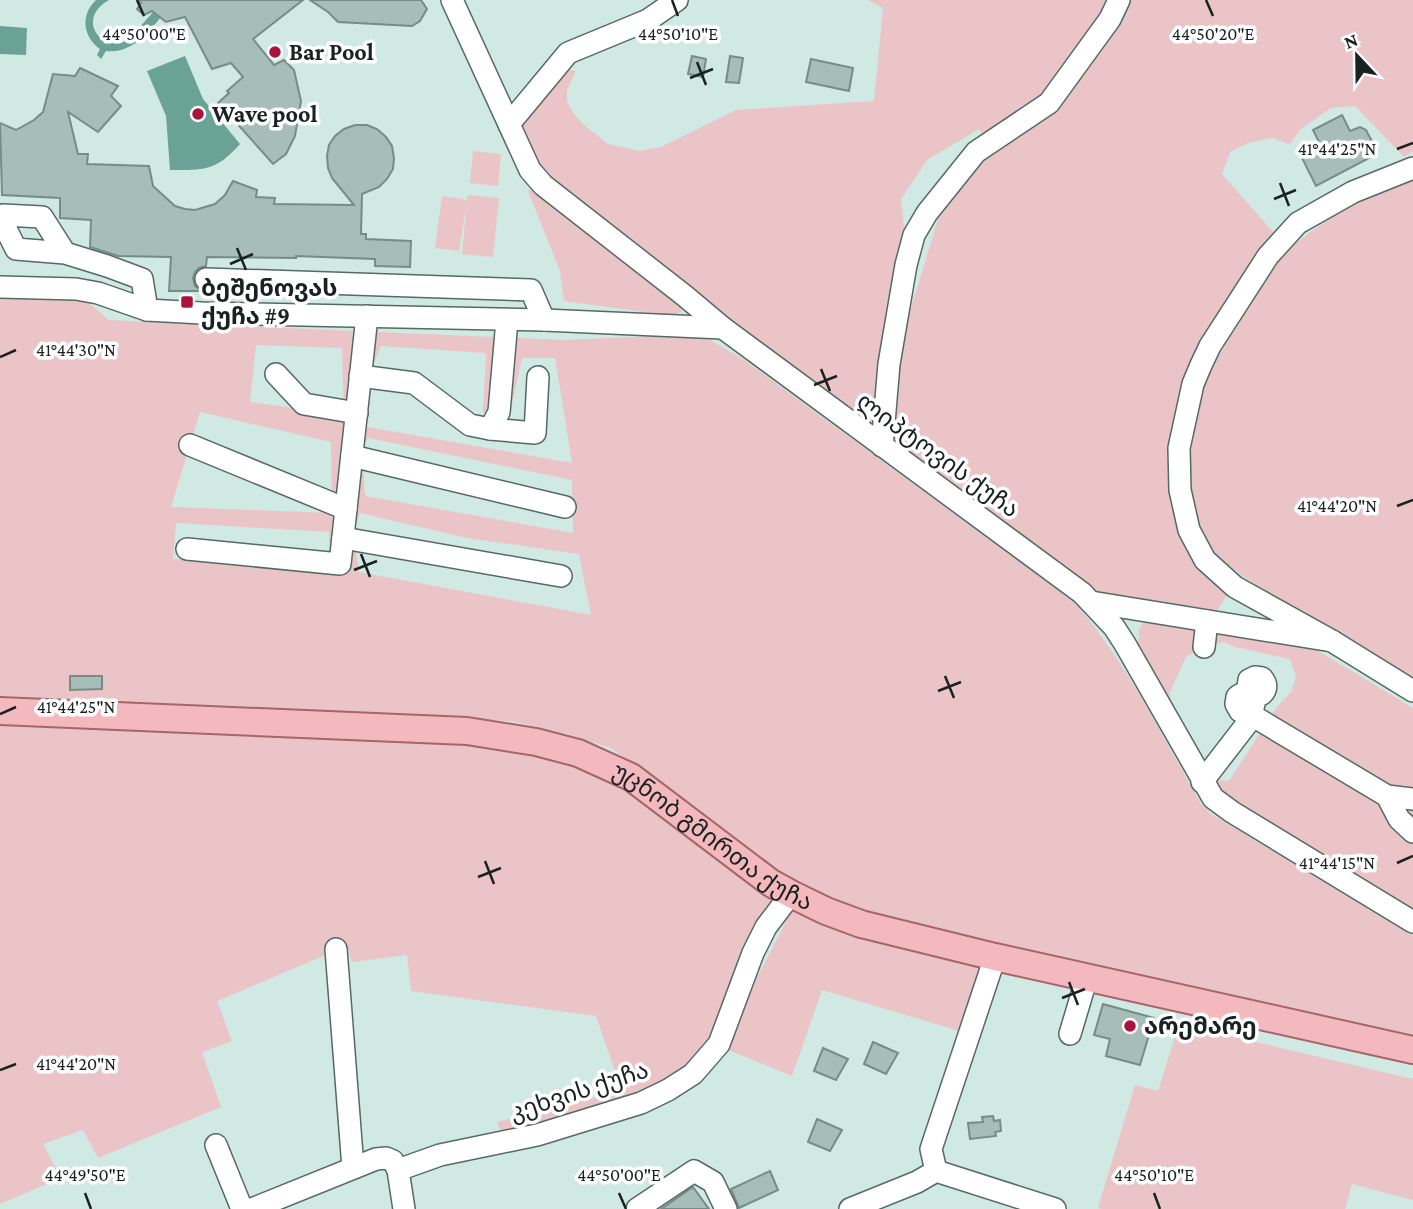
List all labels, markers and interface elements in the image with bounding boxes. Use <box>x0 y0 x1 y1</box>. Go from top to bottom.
north arrow <box>1322 21 1392 91</box>
text: 44°50'00"E <box>102 24 186 44</box>
text: 44°50'10"E <box>638 24 718 44</box>
text: 44°50'20"E <box>1172 24 1254 44</box>
text: N <box>1341 29 1361 53</box>
place label: Bar Pool <box>289 38 374 65</box>
marker: Bar Pool <box>267 44 283 60</box>
place label: Wave pool <box>211 100 318 127</box>
marker: Wave pool <box>190 106 206 122</box>
text: 41°44'25"N <box>1298 139 1377 159</box>
place label: ბეშენოვას ქუჩა #9 <box>201 274 337 330</box>
marker: ბეშენოვას ქუჩა #9 <box>179 294 195 310</box>
text: 41°44'30"N <box>36 340 116 360</box>
street label: ლიპტოვის ქუჩა <box>851 387 1025 523</box>
text: 41°44'20"N <box>1297 496 1377 516</box>
text: 41°44'25"N <box>37 697 116 717</box>
street label: უცნობ გმირთა ქუჩა <box>608 757 817 915</box>
text: 41°44'15"N <box>1299 853 1375 873</box>
place label: არემარე <box>1144 1012 1257 1040</box>
marker: არემარე <box>1122 1018 1138 1034</box>
text: 41°44'20"N <box>36 1054 116 1074</box>
street label: კეხვის ქუჩა <box>506 1055 652 1127</box>
text: 44°49'50"E <box>44 1165 126 1185</box>
text: 44°50'00"E <box>577 1165 661 1185</box>
text: 44°50'10"E <box>1114 1165 1194 1185</box>

